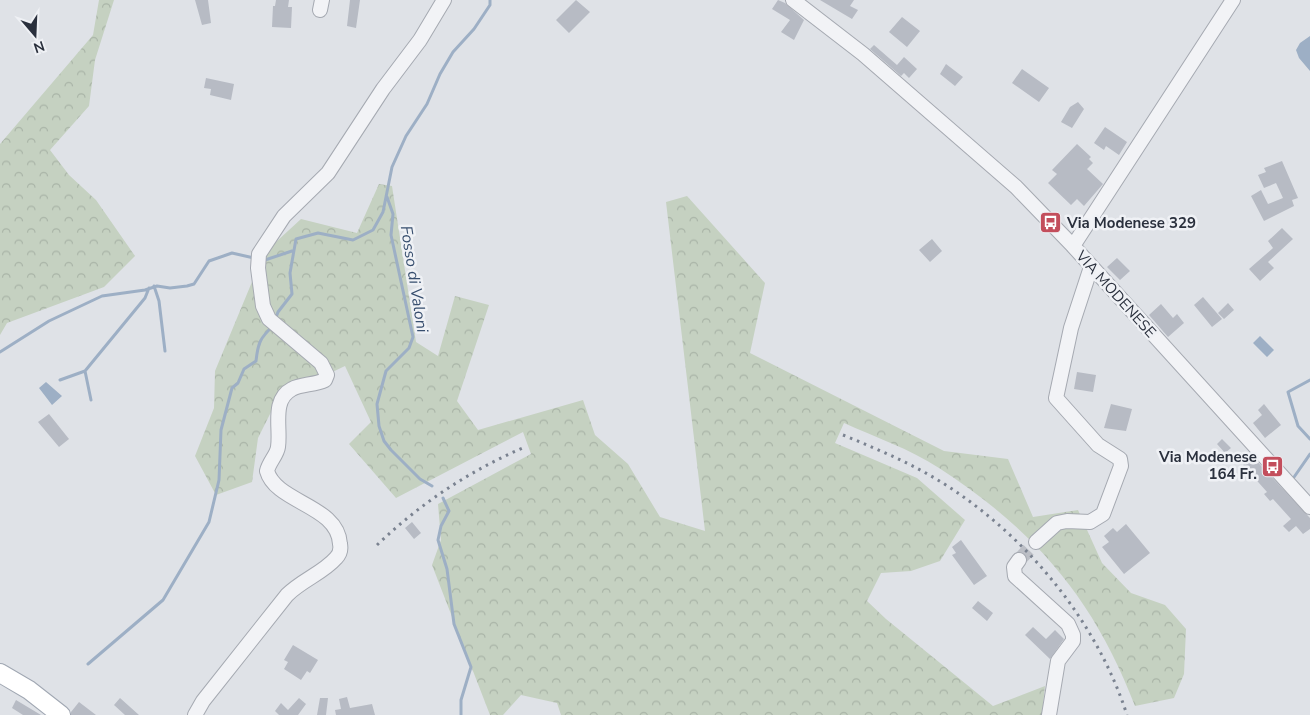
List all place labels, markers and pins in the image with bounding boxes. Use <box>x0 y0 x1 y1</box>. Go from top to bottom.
bus stop icon: Via Modenese 329 <box>1039 211 1063 235</box>
place label: Via Modenese 329 <box>1066 213 1196 233</box>
place label: Via Modenese 164 Fr. <box>1158 447 1257 484</box>
bus stop icon: Via Modenese 164 Fr. <box>1261 454 1285 478</box>

